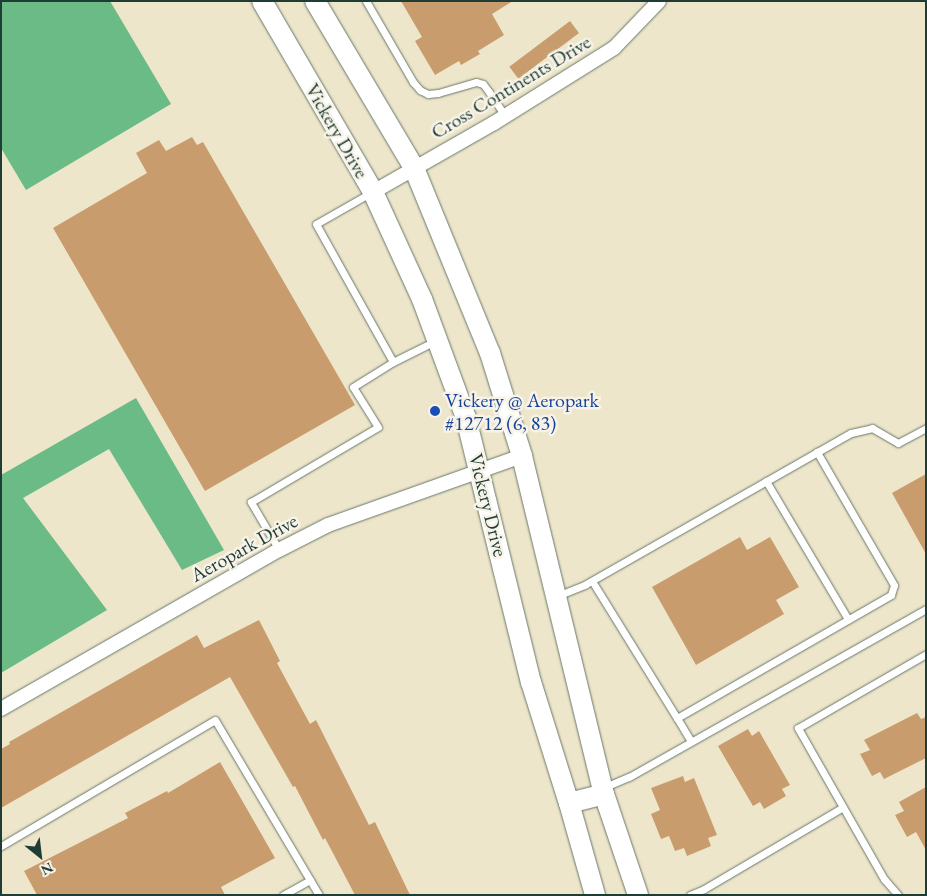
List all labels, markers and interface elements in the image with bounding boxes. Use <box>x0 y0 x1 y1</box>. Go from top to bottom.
street label: Cross Continents Drive <box>427 30 595 144</box>
street label: Vickery Drive <box>300 79 374 183</box>
place label: Vickery @ Aeropark #12712 (6, 83) <box>445 388 599 435</box>
marker: Vickery @ Aeropark #12712 (6, 83) <box>429 405 441 417</box>
street label: Vickery Drive <box>464 451 512 559</box>
street label: Aeropark Drive <box>186 509 302 587</box>
north arrow <box>15 831 65 881</box>
text: N <box>38 858 57 880</box>

